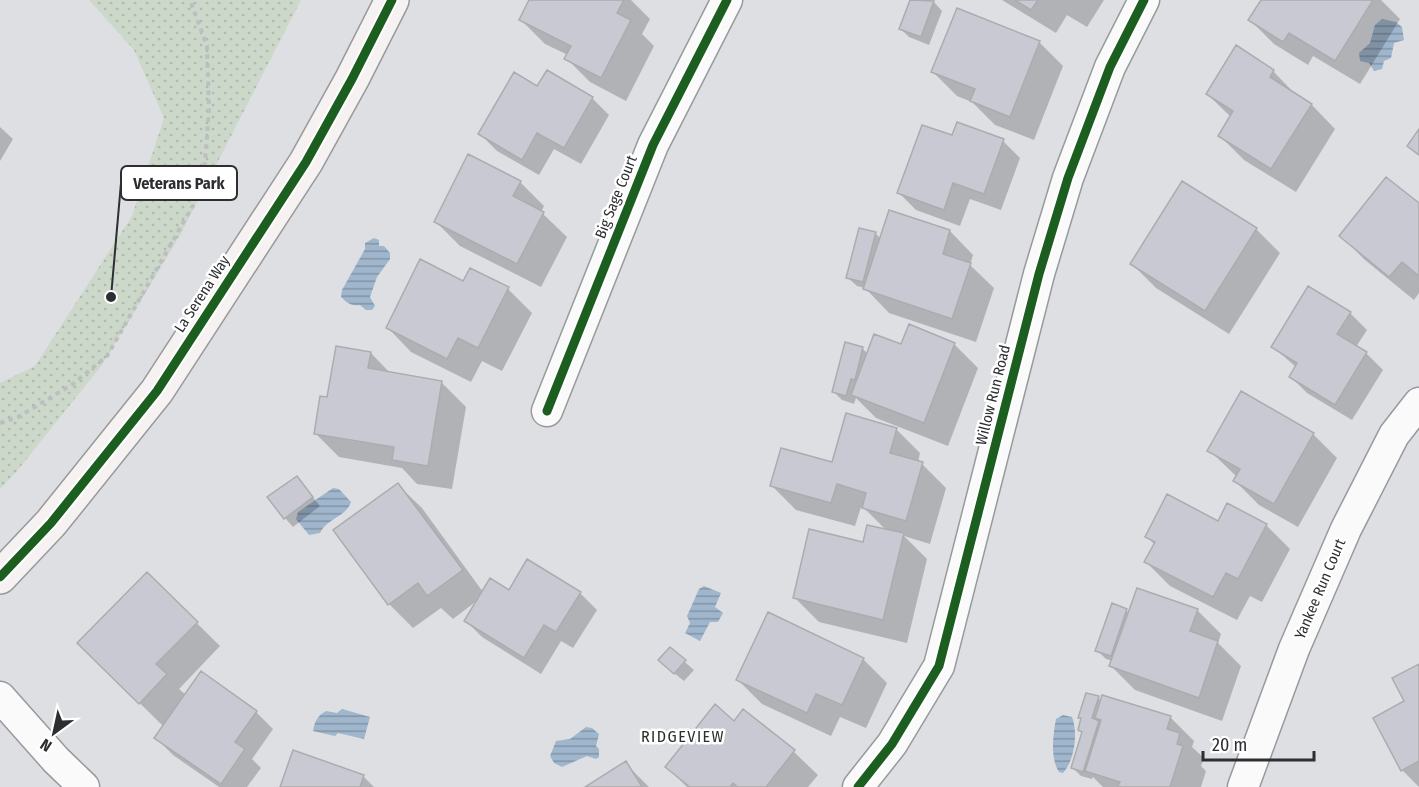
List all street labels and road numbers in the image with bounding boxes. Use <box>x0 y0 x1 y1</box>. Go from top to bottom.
street label: Big Sage Court <box>591 153 641 241</box>
street label: La Serena Way <box>171 252 234 336</box>
street label: Willow Run Road <box>972 343 1014 447</box>
street label: Yankee Run Court <box>1291 536 1349 642</box>

